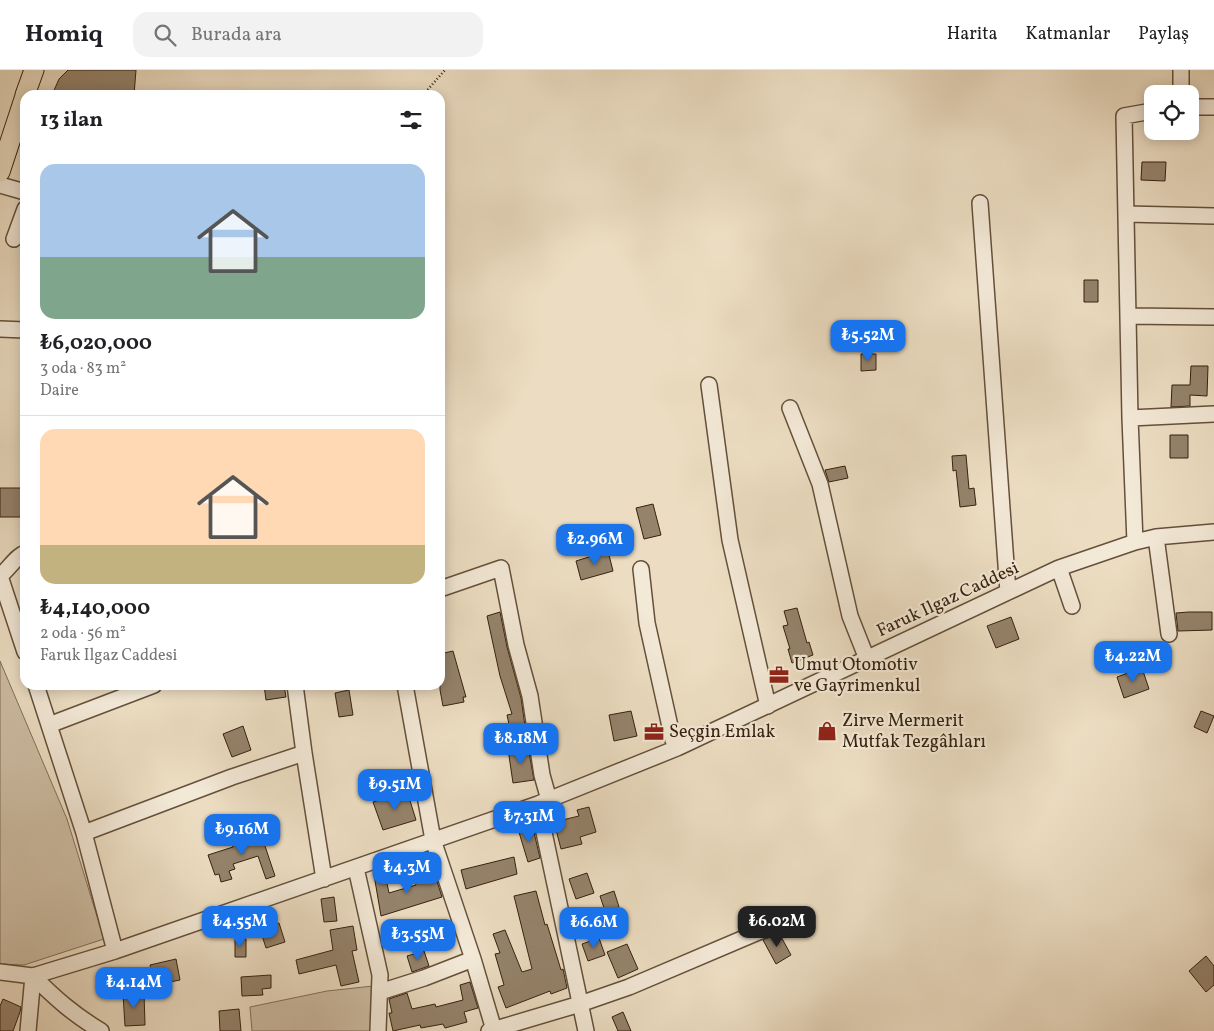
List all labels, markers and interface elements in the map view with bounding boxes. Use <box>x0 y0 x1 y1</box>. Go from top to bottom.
search box <box>133 12 483 57</box>
text: Homiq <box>25 18 103 52</box>
icon: search <box>151 21 179 49</box>
text: Burada ara <box>191 22 282 48</box>
text: Harita <box>947 22 998 47</box>
text: Katmanlar <box>1026 22 1110 47</box>
text: Paylaş <box>1138 22 1189 47</box>
map controls <box>1144 85 1199 140</box>
button: locate <box>1144 85 1199 140</box>
text: 13 ilan <box>40 106 103 135</box>
icon: filters <box>397 106 425 134</box>
icon: home <box>188 196 278 286</box>
pin: ₺5.52M <box>827 320 909 362</box>
text: ₺5.52M <box>841 325 895 347</box>
text: ₺6,020,000 <box>40 329 152 358</box>
text: 3 oda · 83 m² <box>40 358 126 380</box>
text: Daire <box>40 380 79 402</box>
icon: home <box>188 462 278 552</box>
pin: ₺2.96M <box>554 524 636 566</box>
text: ₺2.96M <box>567 529 623 551</box>
street label: Faruk Ilgaz Caddesi <box>873 556 1023 644</box>
text: ₺4,140,000 <box>40 594 150 623</box>
text: 2 oda · 56 m² <box>40 623 126 645</box>
pin: ₺4.22M <box>1092 640 1174 683</box>
text: Faruk Ilgaz Caddesi <box>40 645 177 667</box>
text: ₺4.22M <box>1105 646 1161 668</box>
place label: Umut Otomotiv ve Gayrimenkul <box>794 653 920 699</box>
office icon: Umut Otomotiv ve Gayrimenkul <box>768 664 790 686</box>
place label: Zirve Mermerit Mutfak Tezgâhları <box>842 709 986 755</box>
place label: Seçgin Emlak <box>669 720 776 745</box>
shop icon: Zirve Mermerit Mutfak Tezgâhları <box>816 720 838 742</box>
office icon: Seçgin Emlak <box>643 721 665 743</box>
pin: ₺8.18M <box>480 722 562 765</box>
text: ₺8.18M <box>494 728 548 750</box>
pin: ₺9.51M <box>354 768 436 811</box>
text: ₺9.51M <box>369 774 421 796</box>
pin: ₺7.31M <box>488 800 570 843</box>
text: ₺7.31M <box>504 806 554 828</box>
pin: ₺9.16M <box>201 814 283 856</box>
text: ₺9.16M <box>215 819 269 841</box>
pin: ₺4.3M <box>372 852 442 894</box>
text: ₺4.3M <box>383 857 431 879</box>
pin: ₺4.55M <box>199 906 281 948</box>
pin: ₺6.6M <box>559 906 629 949</box>
pin: ₺6.02M <box>736 906 818 948</box>
text: ₺4.55M <box>213 911 267 933</box>
text: ₺6.02M <box>749 911 805 933</box>
text: ₺6.6M <box>570 912 618 934</box>
pin: ₺3.55M <box>377 918 459 961</box>
text: ₺3.55M <box>392 924 444 946</box>
pin: ₺4.14M <box>93 966 175 1009</box>
text: ₺4.14M <box>106 972 162 994</box>

